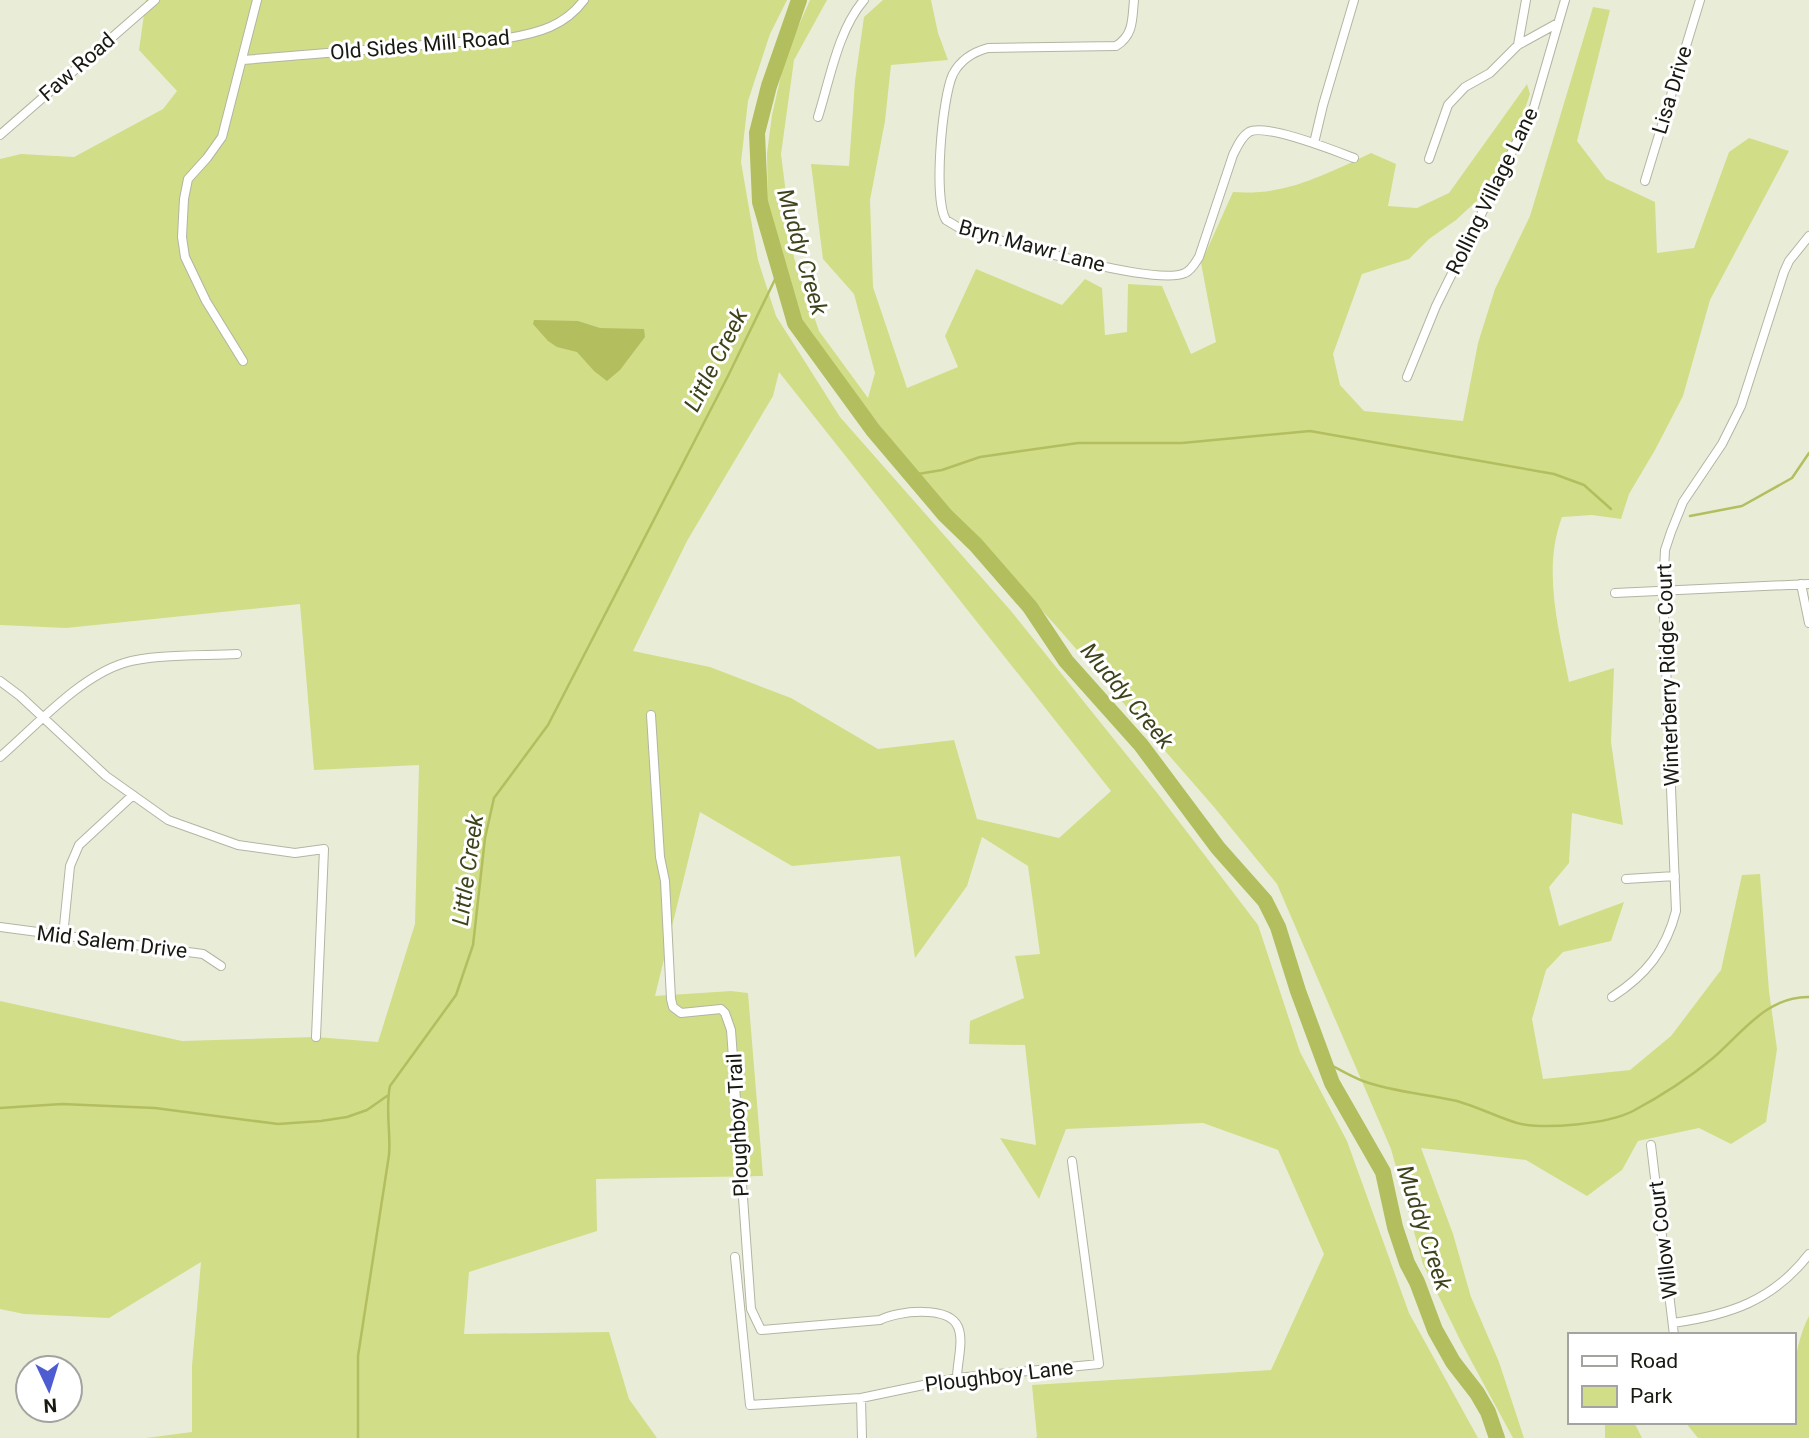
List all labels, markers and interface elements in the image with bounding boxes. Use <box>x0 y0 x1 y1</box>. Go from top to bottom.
street label: Old Sides Mill Road <box>329 25 511 65</box>
street label: Faw Road <box>34 28 120 106</box>
street label: Lisa Drive <box>1647 43 1697 137</box>
street label: Rolling Village Lane <box>1441 104 1543 278</box>
water label: Muddy Creek <box>771 186 833 319</box>
street label: Bryn Mawr Lane <box>956 215 1108 277</box>
water label: Little Creek <box>679 303 754 416</box>
street label: Winterberry Ridge Court <box>1652 563 1684 787</box>
water label: Muddy Creek <box>1075 638 1180 755</box>
water label: Little Creek <box>447 812 489 927</box>
street label: Mid Salem Drive <box>35 921 189 963</box>
street label: Ploughboy Trail <box>722 1053 754 1197</box>
water label: Muddy Creek <box>1391 1162 1457 1295</box>
street label: Willow Court <box>1644 1180 1682 1300</box>
legend <box>1568 1333 1795 1424</box>
text: Road <box>1630 1349 1678 1373</box>
north arrow <box>14 1354 84 1424</box>
street label: Ploughboy Lane <box>923 1355 1075 1397</box>
text: Park <box>1630 1384 1673 1408</box>
text: N <box>43 1394 58 1417</box>

